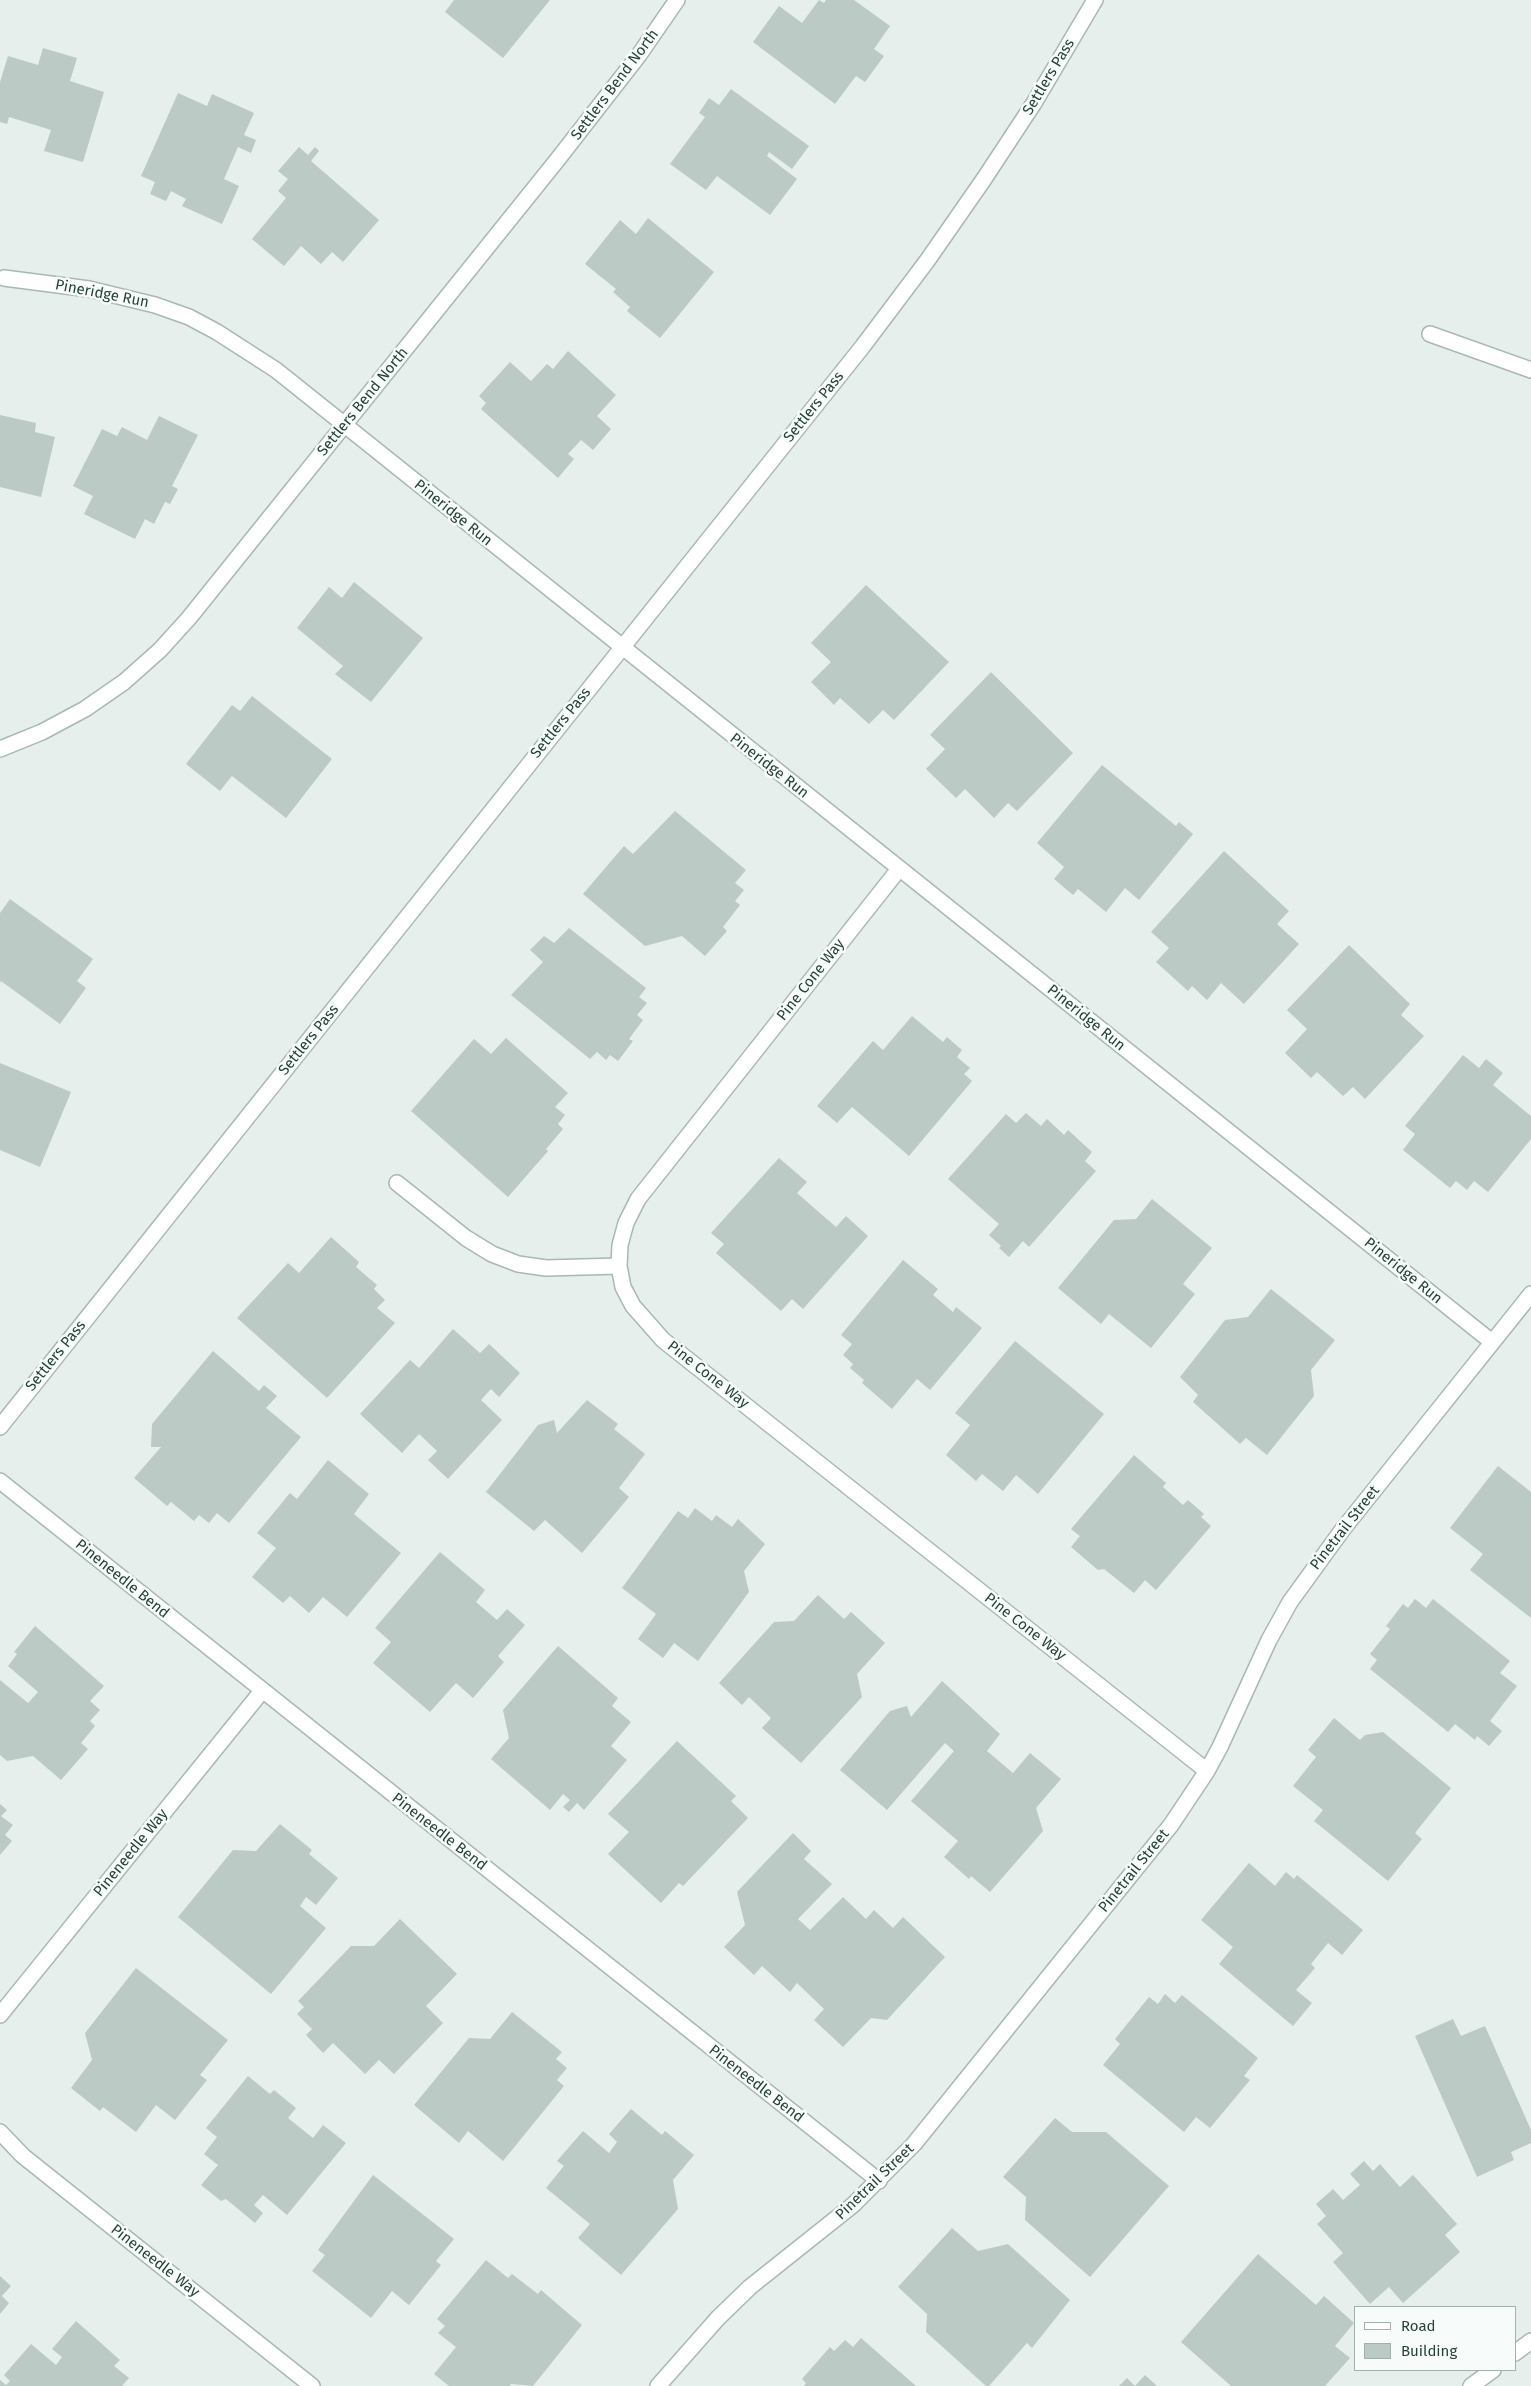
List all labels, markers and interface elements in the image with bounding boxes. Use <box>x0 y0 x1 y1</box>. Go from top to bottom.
street label: Settlers Bend North <box>567 26 663 144</box>
street label: Settlers Pass <box>1019 36 1079 118</box>
street label: Pineridge Run <box>54 276 150 312</box>
street label: Settlers Bend North <box>314 344 412 460</box>
street label: Settlers Pass <box>780 368 848 446</box>
street label: Pineridge Run <box>410 476 496 550</box>
street label: Settlers Pass <box>527 684 595 762</box>
street label: Pineridge Run <box>726 730 812 802</box>
street label: Pine Cone Way <box>773 935 849 1025</box>
street label: Pineridge Run <box>1043 981 1129 1055</box>
street label: Settlers Pass <box>275 1001 343 1079</box>
street label: Pineridge Run <box>1360 1234 1446 1308</box>
street label: Settlers Pass <box>22 1317 90 1395</box>
street label: Pine Cone Way <box>663 1337 753 1413</box>
street label: Pinetrail Street <box>1306 1482 1384 1574</box>
street label: Pineneedle Bend <box>71 1536 173 1622</box>
street label: Pine Cone Way <box>980 1589 1070 1665</box>
street label: Pineneedle Bend <box>388 1789 490 1875</box>
street label: Pineneedle Way <box>90 1805 172 1901</box>
street label: Pinetrail Street <box>1095 1826 1173 1916</box>
street label: Pineneedle Bend <box>705 2041 807 2127</box>
street label: Pinetrail Street <box>832 2140 918 2224</box>
street label: Pineneedle Way <box>107 2221 203 2301</box>
legend <box>1354 2306 1516 2371</box>
text: Road <box>1401 2317 1436 2335</box>
text: Building <box>1401 2342 1457 2360</box>

